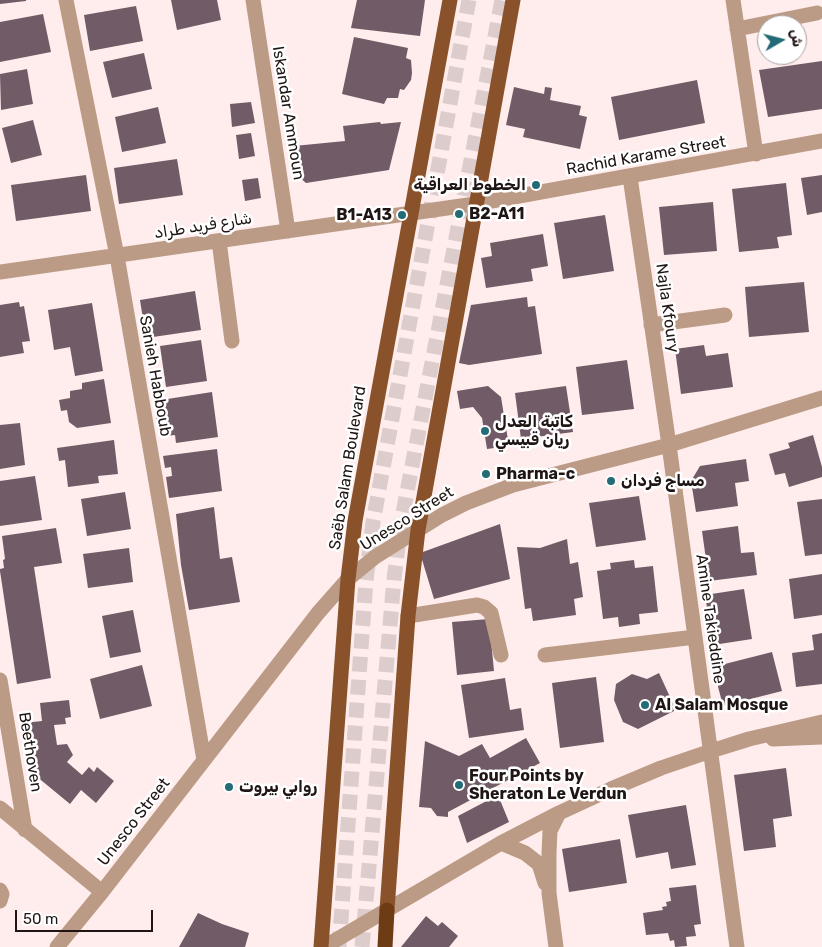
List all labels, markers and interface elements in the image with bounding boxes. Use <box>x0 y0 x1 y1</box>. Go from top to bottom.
north arrow <box>757 15 807 65</box>
text: ش <box>787 28 806 48</box>
street label: Iskandar Ammoun <box>268 45 308 181</box>
street label: Rachid Karame Street <box>565 133 727 179</box>
place label: الخطوط العراقية <box>414 175 526 195</box>
marker: الخطوط العراقية <box>530 179 542 191</box>
place label: B2-A11 <box>469 204 524 224</box>
place label: B1-A13 <box>336 205 392 225</box>
marker: B2-A11 <box>453 208 465 220</box>
street label: شارع فريد طراد <box>153 209 253 243</box>
marker: B1-A13 <box>396 209 408 221</box>
street label: Najla Kfoury <box>651 262 683 354</box>
street label: Sanieh Habboub <box>135 314 175 438</box>
street label: Saëb Salam Boulevard <box>326 385 370 551</box>
place label: كاتبة العدل ريان قبيسي <box>495 412 573 450</box>
marker: كاتبة العدل ريان قبيسي <box>479 425 491 437</box>
place label: Pharma-c <box>496 464 575 484</box>
marker: Pharma-c <box>480 468 492 480</box>
place label: مساج فردان <box>621 471 705 491</box>
marker: مساج فردان <box>605 475 617 487</box>
street label: Unesco Street <box>357 483 457 555</box>
street label: Amine Takieddine <box>691 553 729 685</box>
place label: Al Salam Mosque <box>655 695 788 715</box>
marker: Al Salam Mosque <box>639 699 651 711</box>
street label: Beethoven <box>14 711 46 793</box>
place label: Four Points by Sheraton Le Verdun <box>469 766 627 804</box>
street label: Unesco Street <box>94 774 174 870</box>
place label: روابي بيروت <box>239 777 317 797</box>
marker: Four Points by Sheraton Le Verdun <box>453 779 465 791</box>
marker: روابي بيروت <box>223 781 235 793</box>
scale bar <box>18 900 155 932</box>
text: 50 m <box>23 910 58 928</box>

